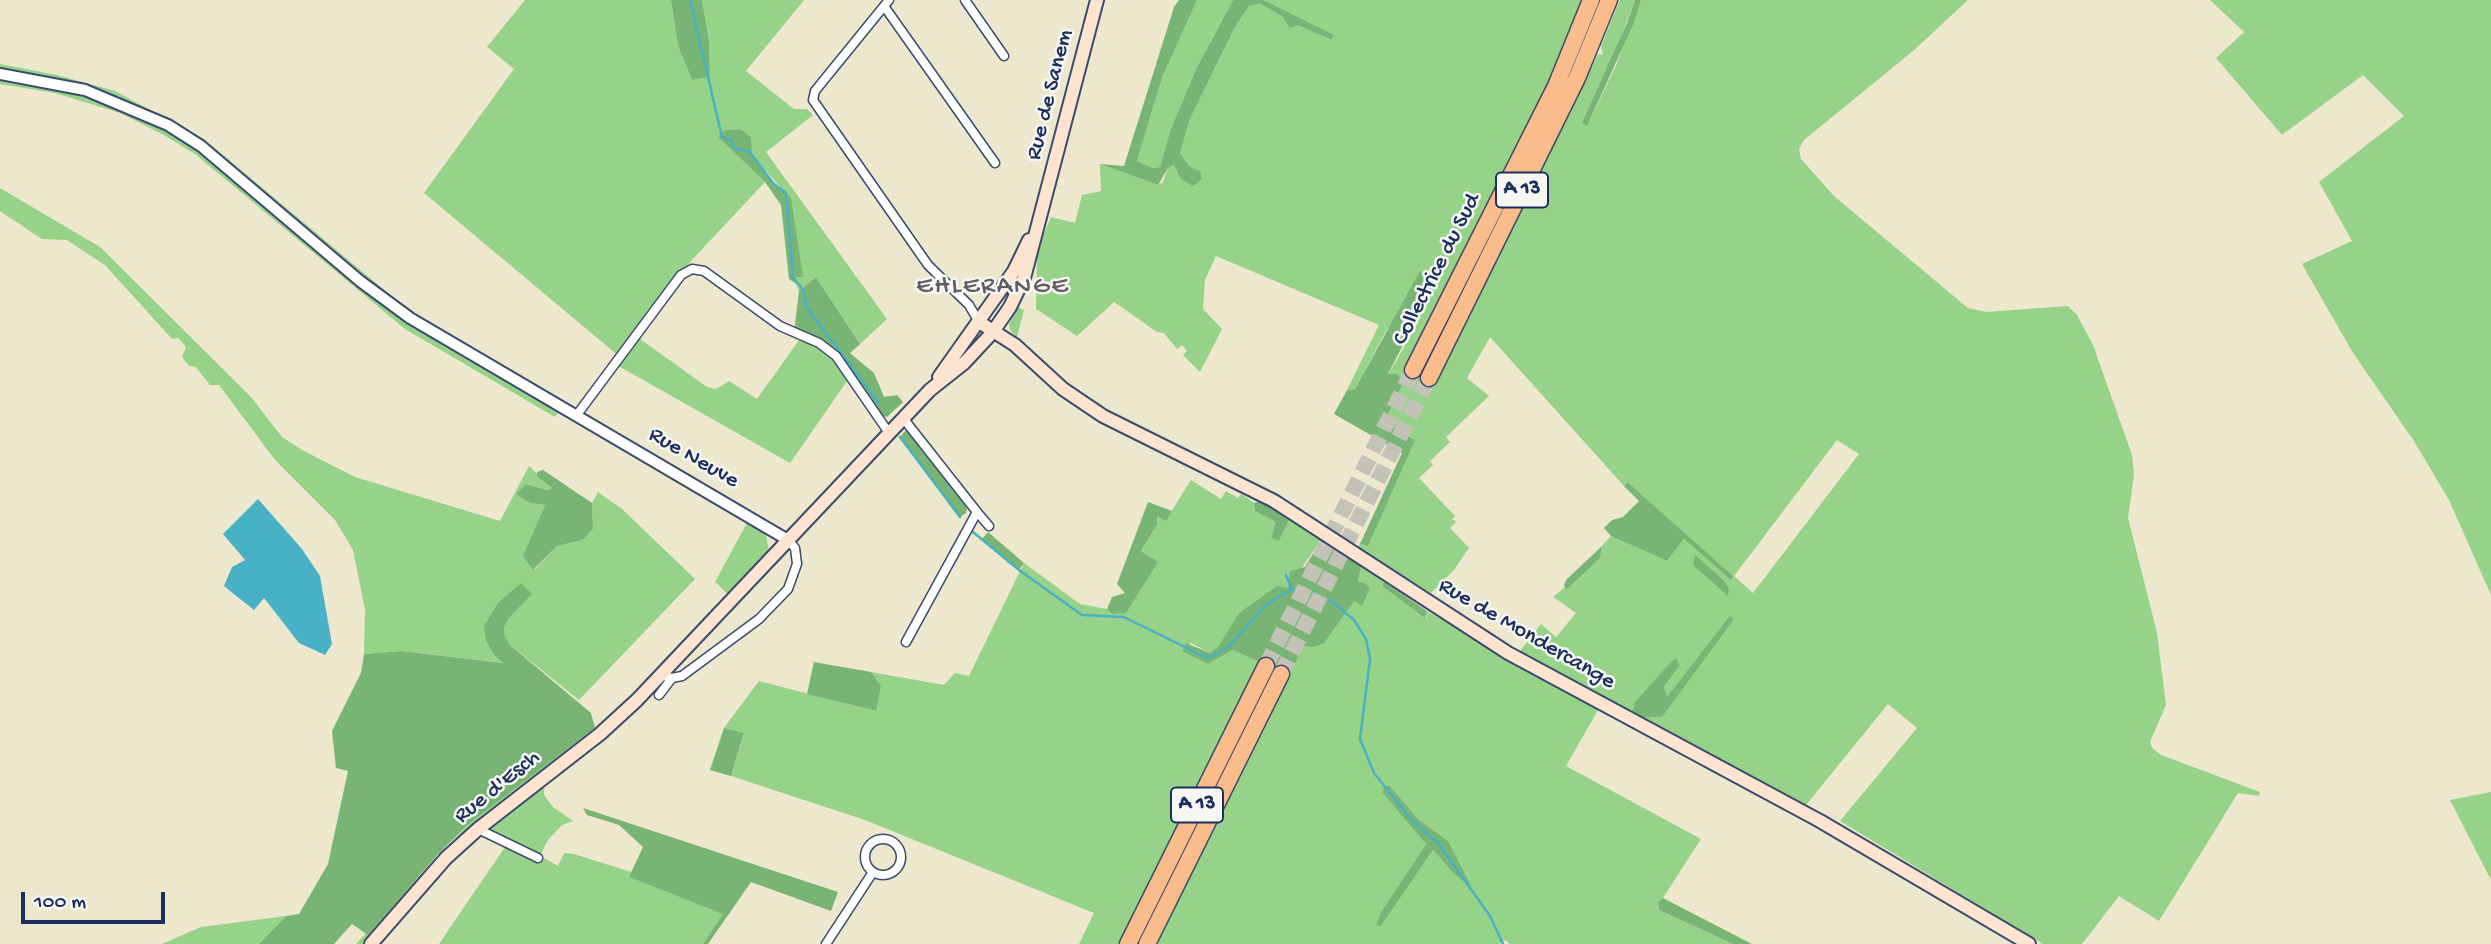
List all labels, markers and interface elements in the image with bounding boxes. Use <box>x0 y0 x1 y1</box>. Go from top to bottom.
street label: Rue de Sanem <box>1021 27 1081 163</box>
road number: A 13 <box>1496 172 1548 208</box>
street label: Collectrice du Sud <box>1388 190 1488 350</box>
district label: EHLERANGE <box>917 272 1069 304</box>
street label: Rue Neuve <box>643 422 743 496</box>
street label: Rue de Mondercange <box>1433 573 1619 697</box>
street label: Rue d'Esch <box>450 745 546 831</box>
road number: A 13 <box>1171 788 1223 822</box>
scale bar <box>24 878 168 922</box>
text: 100 m <box>34 891 86 916</box>

